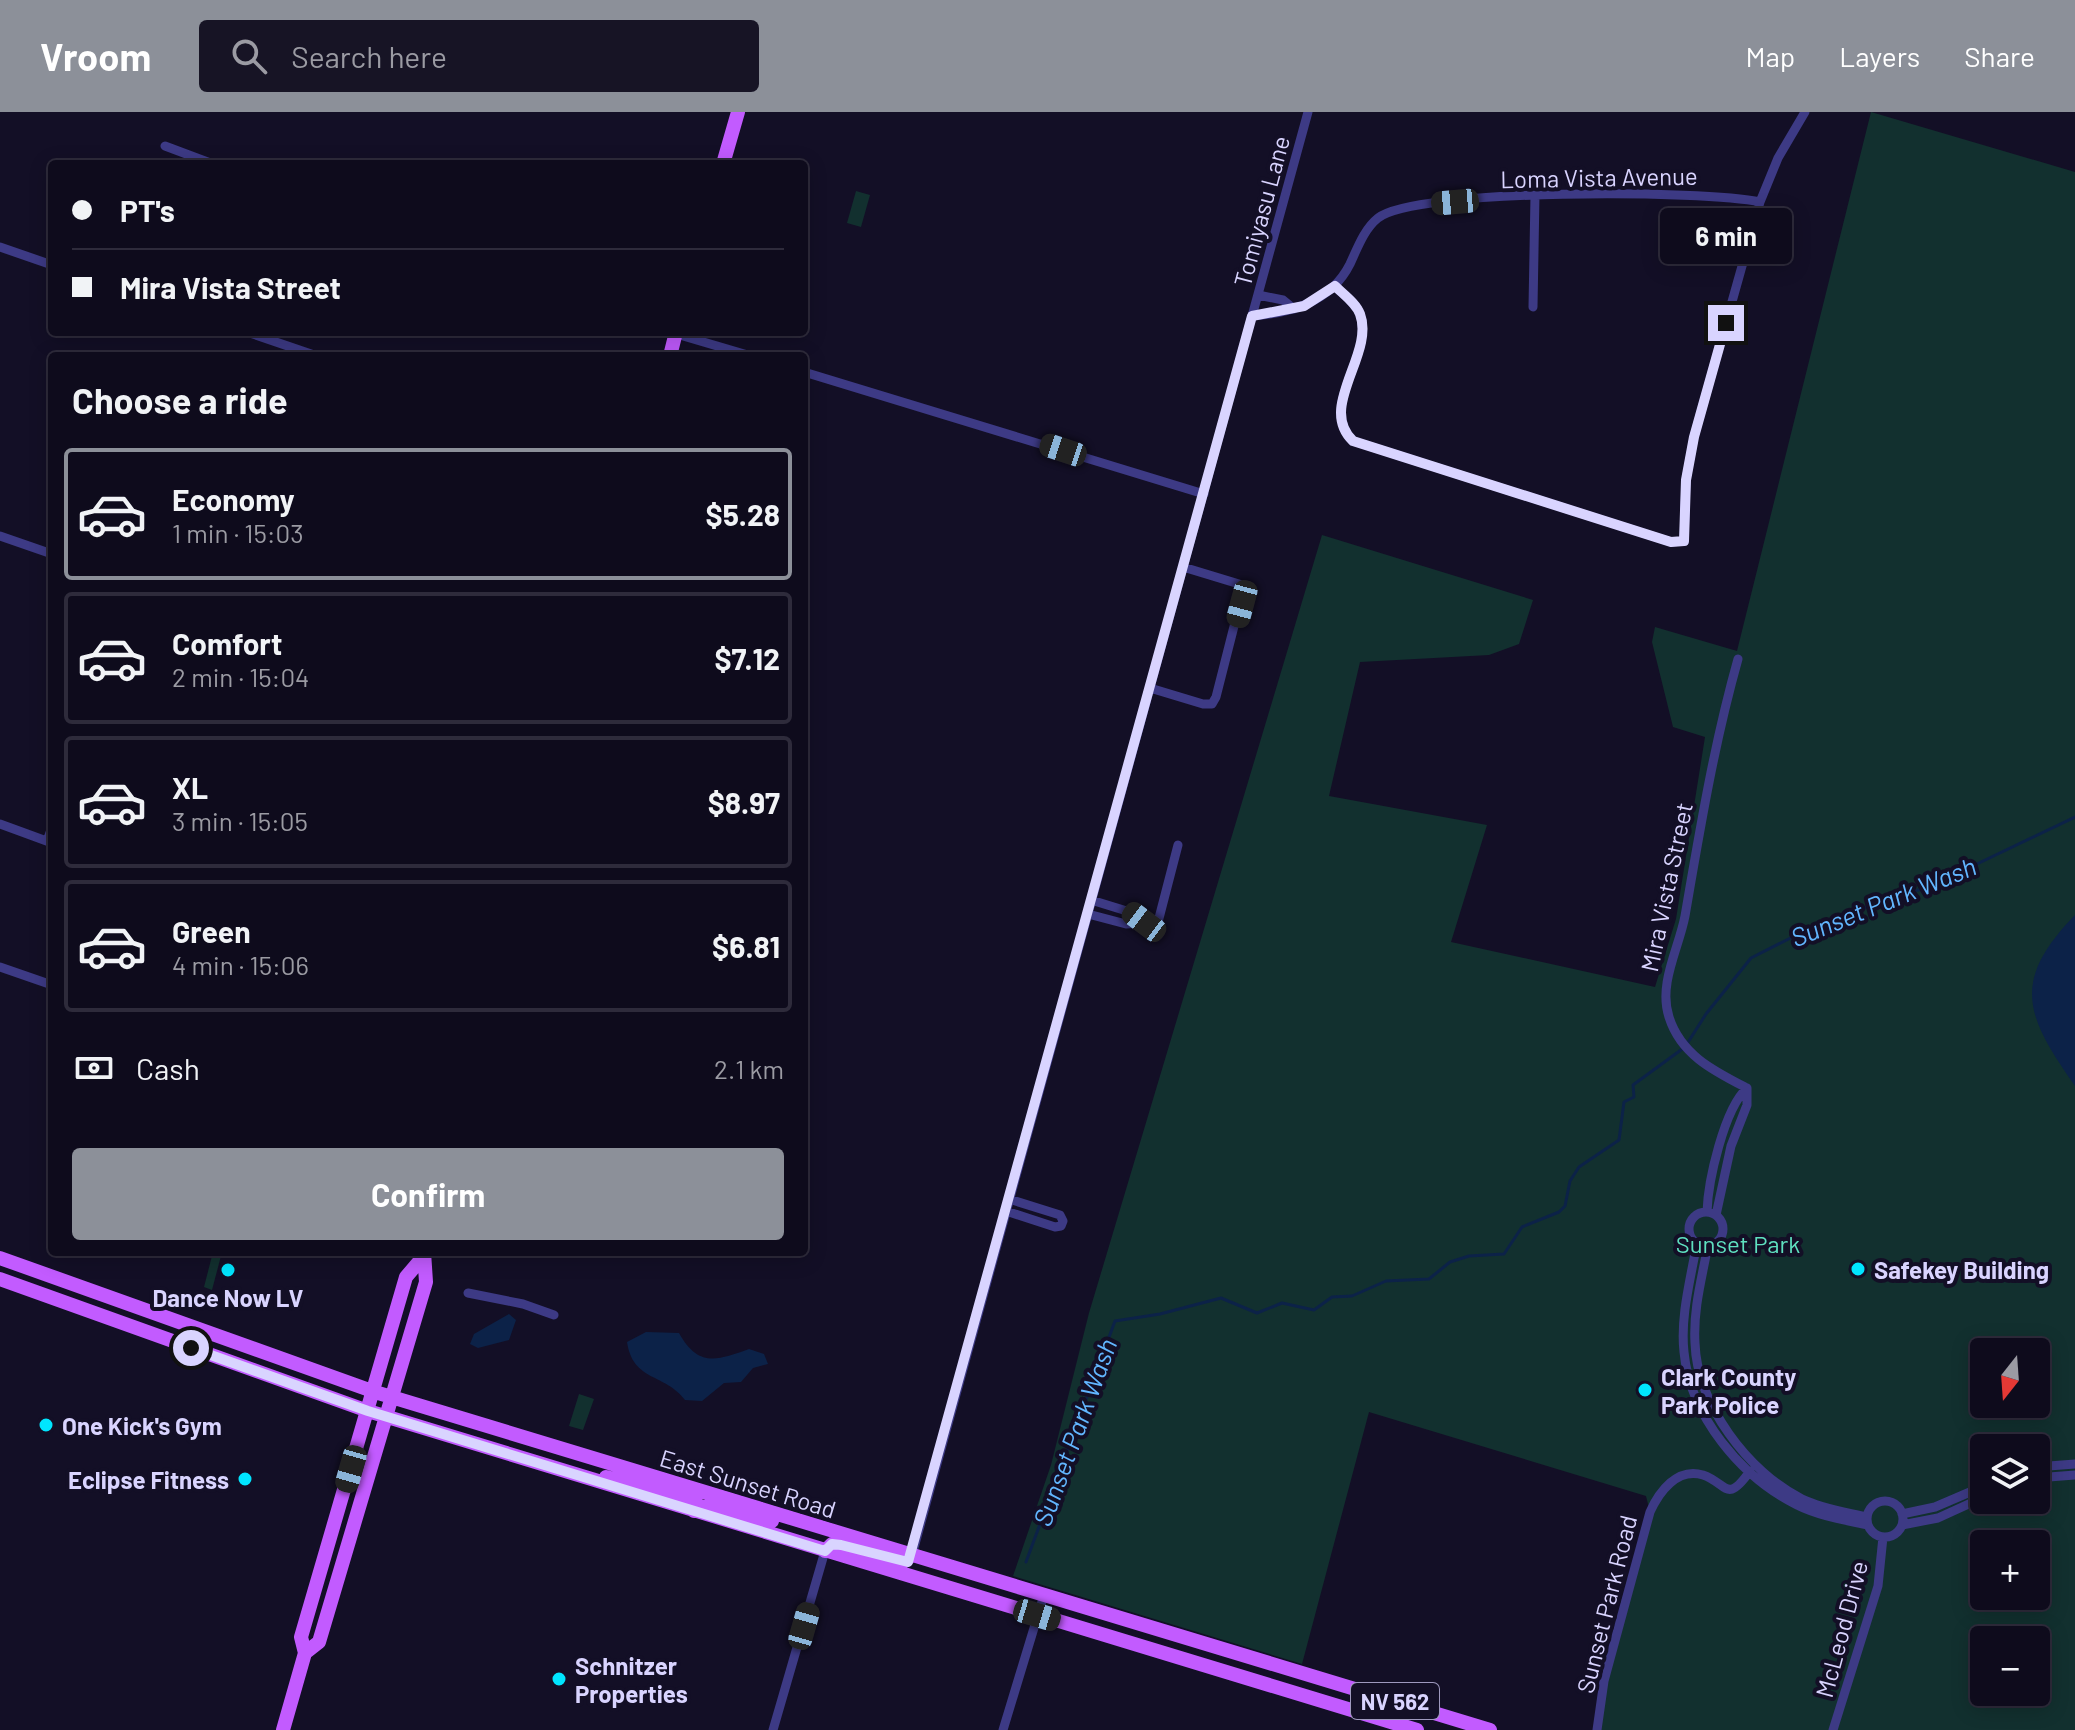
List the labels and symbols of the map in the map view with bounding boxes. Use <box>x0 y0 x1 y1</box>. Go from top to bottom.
street label: Tomiyasu Lane <box>1227 133 1295 289</box>
street label: Loma Vista Avenue <box>1500 161 1698 193</box>
car <box>1430 188 1480 216</box>
callout: 6 min <box>1660 207 1792 263</box>
route end <box>1708 305 1744 341</box>
car <box>1036 431 1090 469</box>
car <box>1224 578 1260 630</box>
street label: Mira Vista Street <box>1634 800 1698 974</box>
water label: Sunset Park Wash <box>1786 850 1980 952</box>
car <box>1118 898 1170 946</box>
park label: Sunset Park <box>1676 1229 1800 1258</box>
place label: Safekey Building <box>1874 1255 2049 1284</box>
marker: Safekey Building <box>1849 1260 1867 1278</box>
marker: Dance Now LV <box>219 1261 237 1279</box>
place label: Dance Now LV <box>152 1283 304 1312</box>
route start <box>173 1330 209 1366</box>
water label: Sunset Park Wash <box>1026 1334 1122 1530</box>
north arrow <box>1970 1338 2050 1418</box>
place label: Clark County Park Police <box>1661 1362 1796 1419</box>
marker: Clark County Park Police <box>1636 1381 1654 1399</box>
place label: One Kick's Gym <box>62 1411 222 1440</box>
marker: One Kick's Gym <box>37 1416 55 1434</box>
street label: East Sunset Road <box>657 1442 839 1524</box>
car <box>333 1443 369 1495</box>
place label: Eclipse Fitness <box>68 1465 229 1494</box>
marker: Eclipse Fitness <box>236 1470 254 1488</box>
street label: Sunset Park Road <box>1570 1512 1642 1696</box>
street label: McLeod Drive <box>1809 1557 1873 1701</box>
car <box>1011 1597 1063 1633</box>
car <box>786 1600 822 1652</box>
place label: Schnitzer Properties <box>575 1651 688 1708</box>
marker: Schnitzer Properties <box>550 1670 568 1688</box>
road number: NV 562 <box>1351 1683 1439 1719</box>

